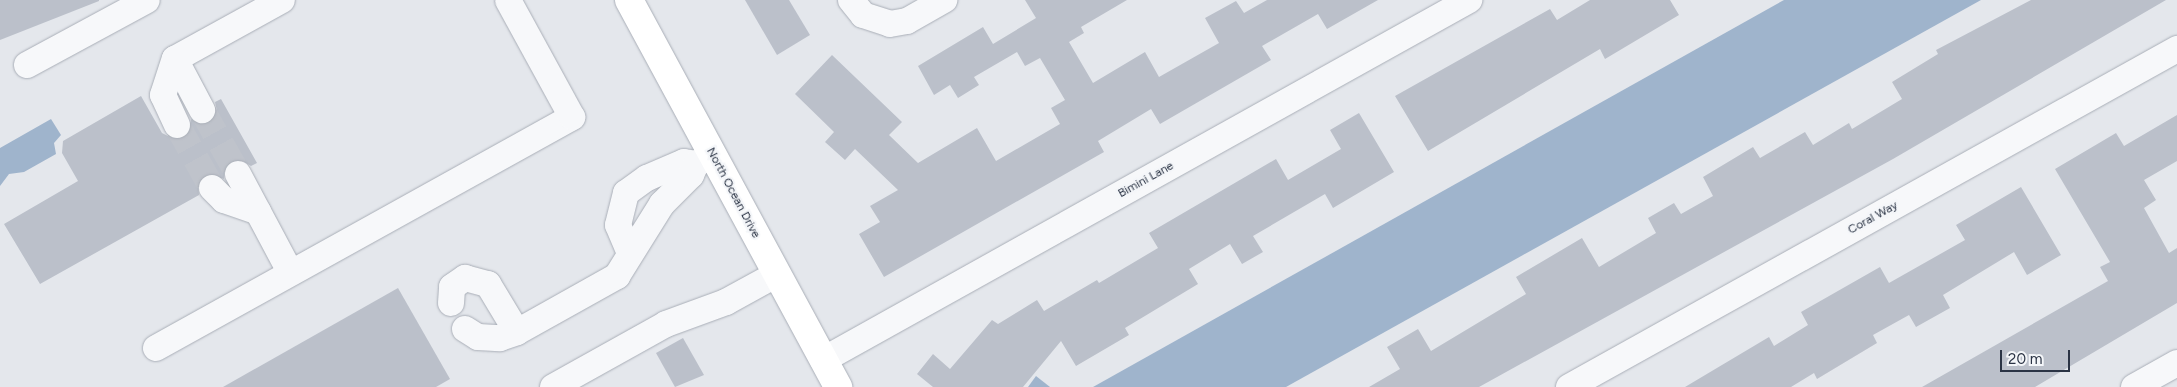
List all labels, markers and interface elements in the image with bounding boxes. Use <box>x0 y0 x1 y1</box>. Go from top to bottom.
street label: North Ocean Drive <box>703 145 763 241</box>
street label: Bimini Lane <box>1116 159 1176 201</box>
street label: Coral Way <box>1846 198 1900 238</box>
scale bar <box>2002 340 2072 372</box>
text: 20 m <box>2008 350 2042 368</box>

